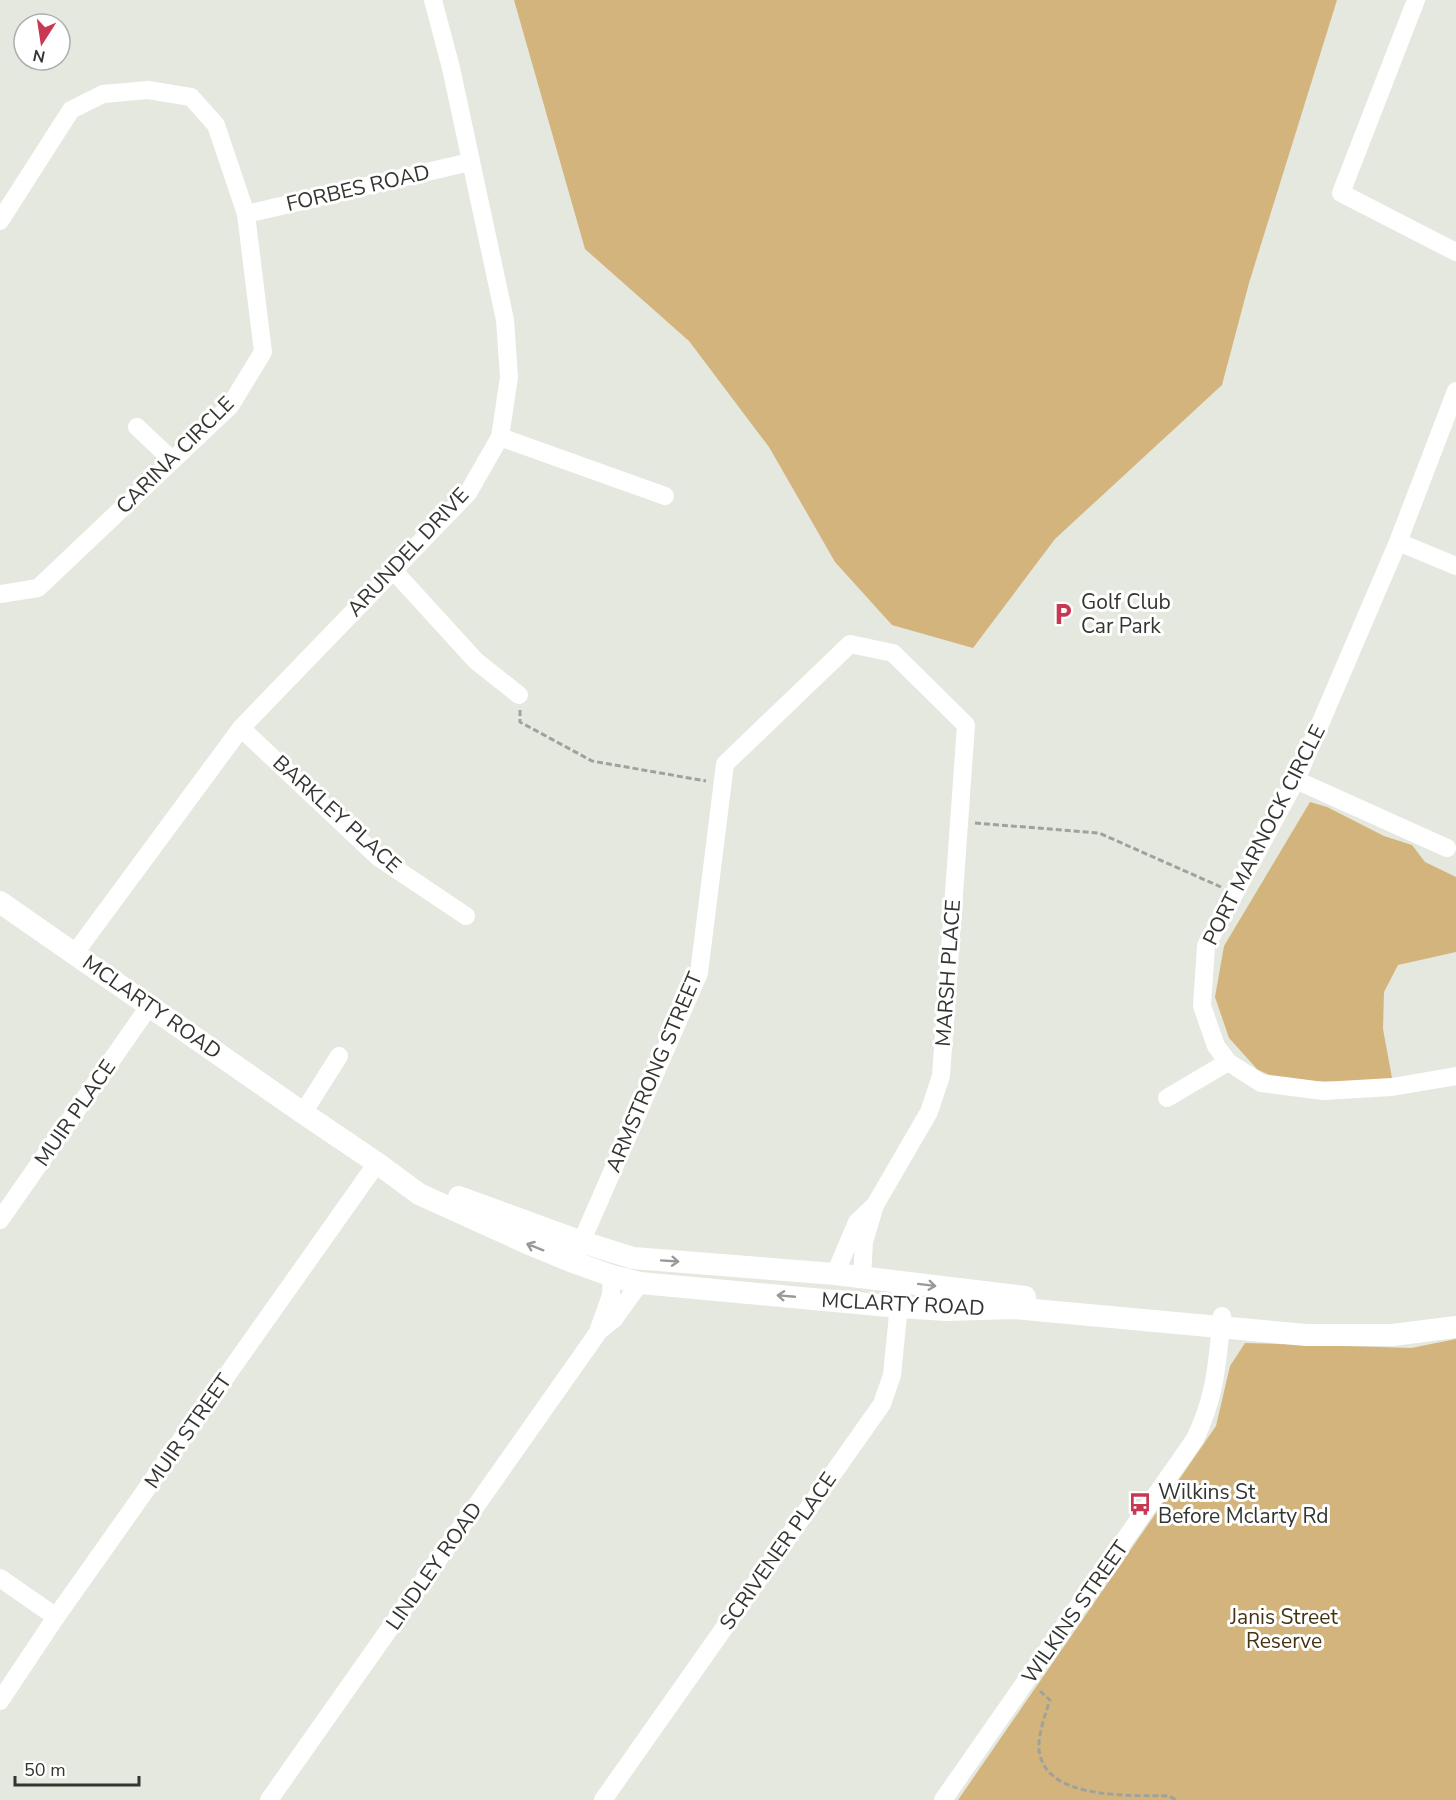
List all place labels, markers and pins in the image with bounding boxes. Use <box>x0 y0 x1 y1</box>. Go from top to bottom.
place label: Golf Club Car Park <box>1081 588 1171 640</box>
parking icon: Golf Club Car Park <box>1050 601 1076 627</box>
place label: Wilkins St Before Mclarty Rd <box>1158 1478 1329 1530</box>
bus stop icon: Wilkins St Before Mclarty Rd <box>1127 1491 1153 1517</box>

